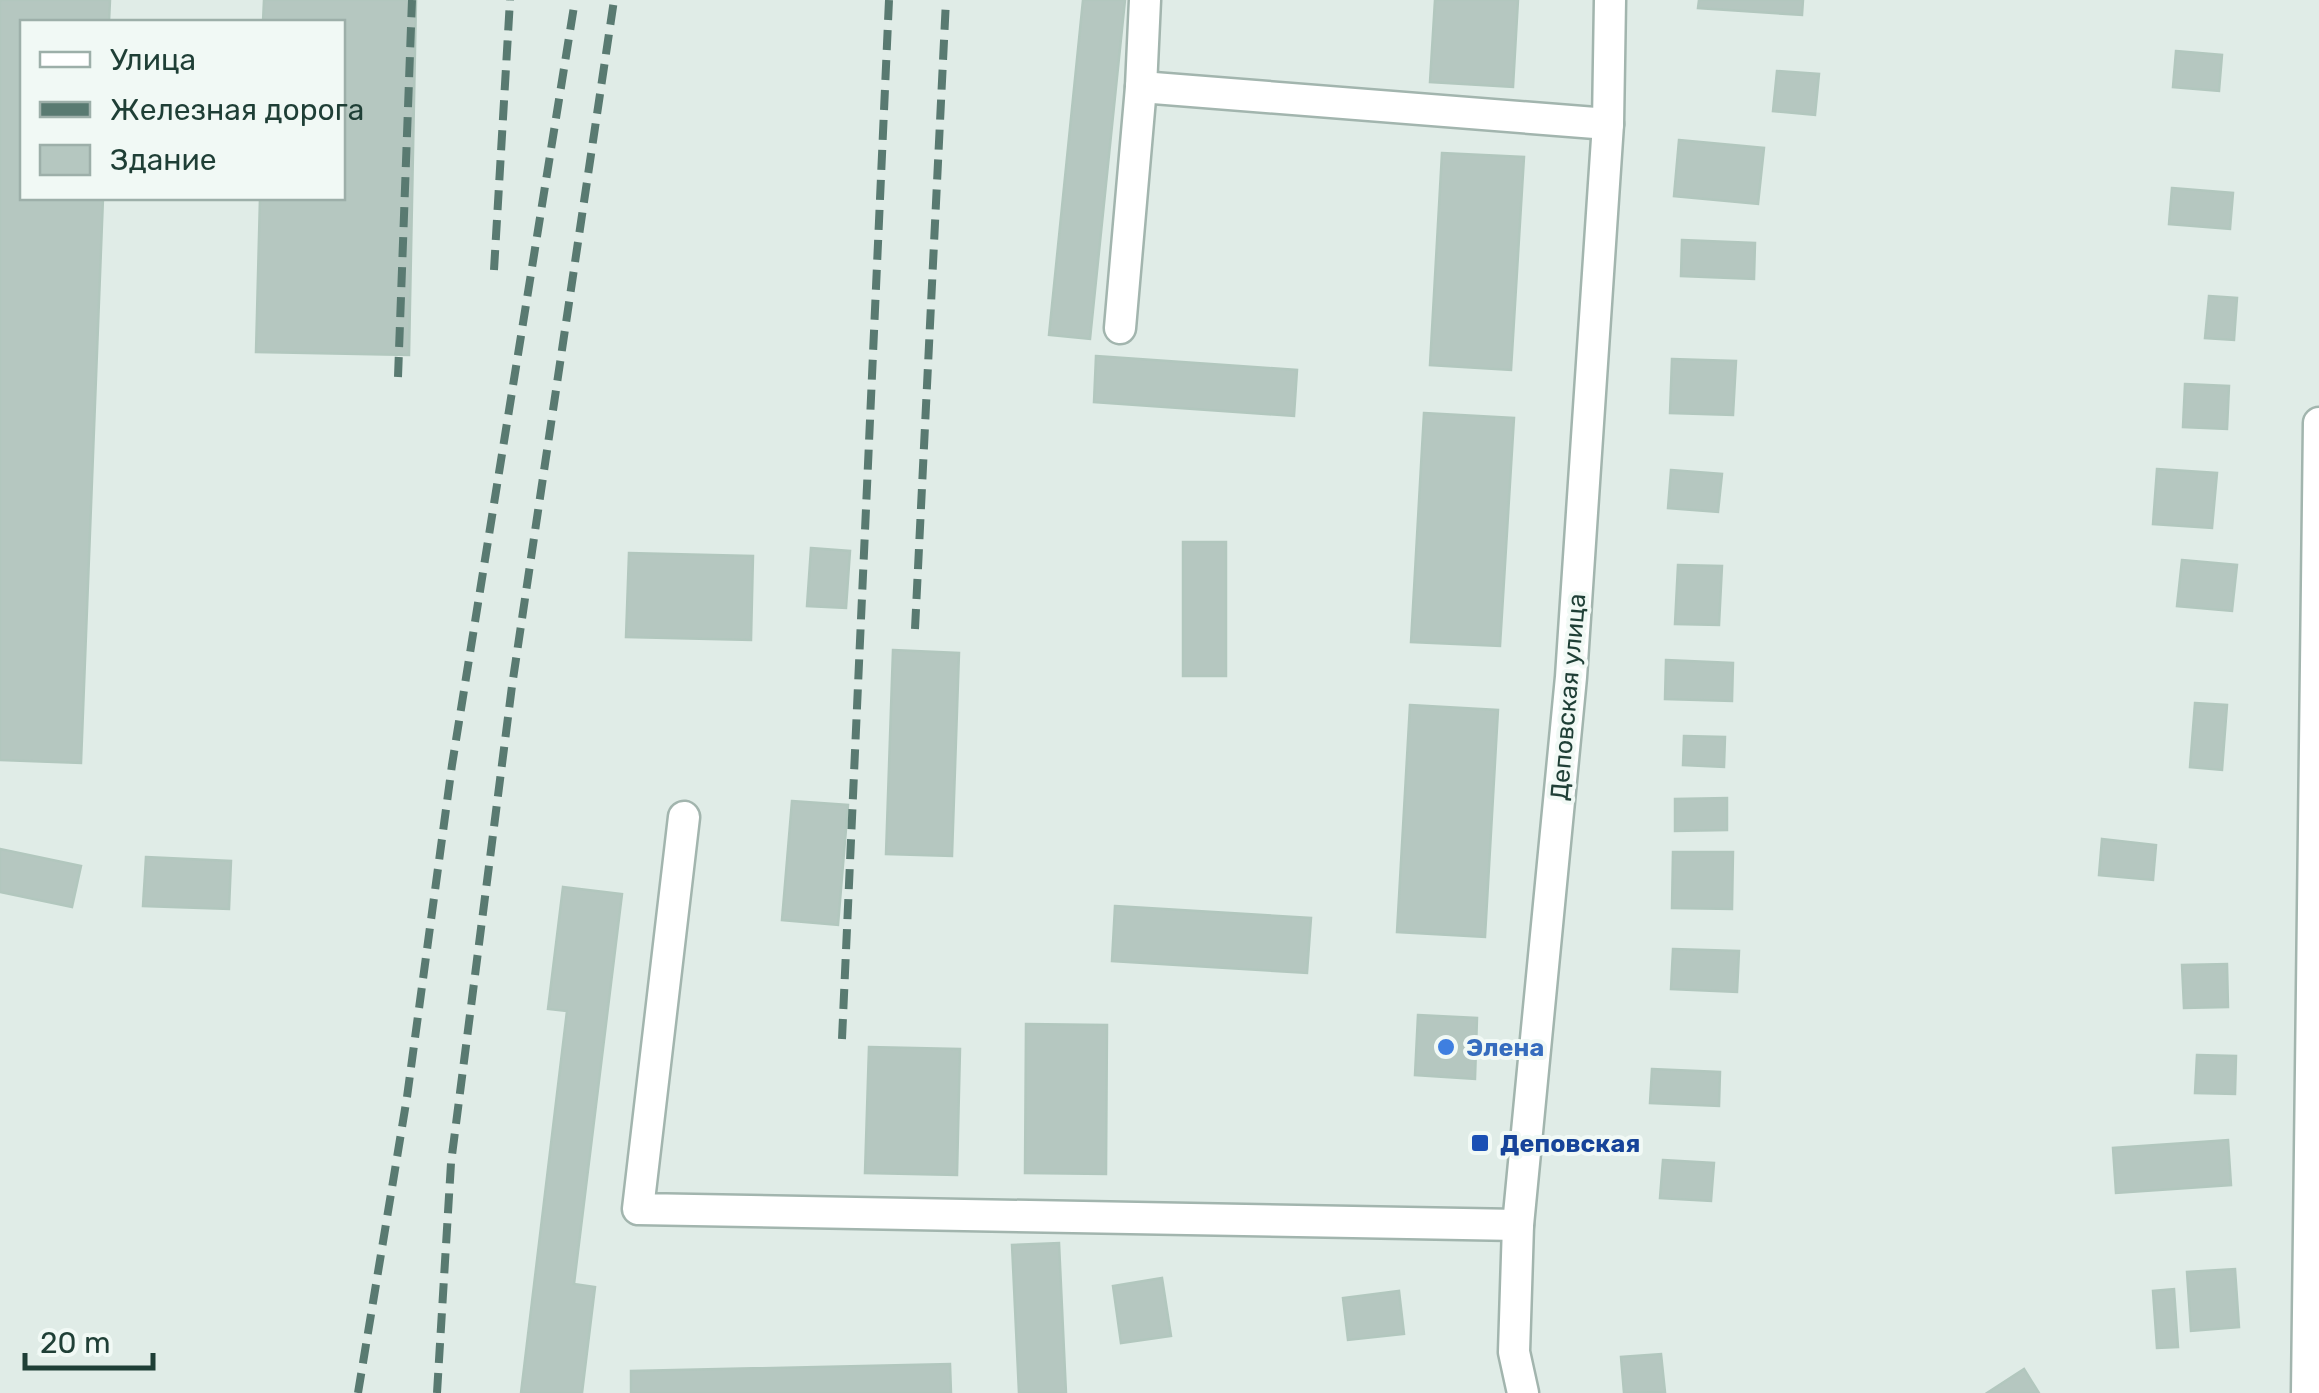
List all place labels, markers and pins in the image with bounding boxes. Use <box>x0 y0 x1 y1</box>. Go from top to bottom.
place label: Элена <box>1466 1033 1544 1062</box>
marker: Элена <box>1435 1036 1457 1058</box>
place label: Деповская <box>1500 1129 1640 1158</box>
marker: Деповская <box>1469 1132 1491 1154</box>

